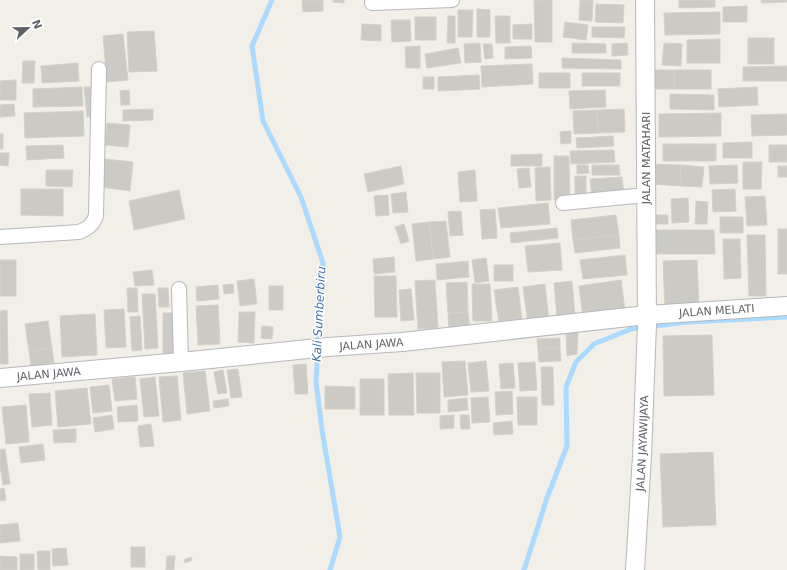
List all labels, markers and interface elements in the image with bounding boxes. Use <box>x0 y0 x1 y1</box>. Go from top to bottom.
north arrow <box>8 8 48 48</box>
text: N <box>29 18 45 31</box>
street label: JALAN MATAHARI <box>640 112 653 205</box>
water label: Kali Sumberbiru <box>310 266 329 362</box>
street label: JALAN MELATI <box>678 302 755 320</box>
street label: JALAN JAWA <box>338 336 404 353</box>
street label: JALAN JAWA <box>15 365 82 384</box>
street label: JALAN JAYAWIJAYA <box>634 395 651 493</box>

